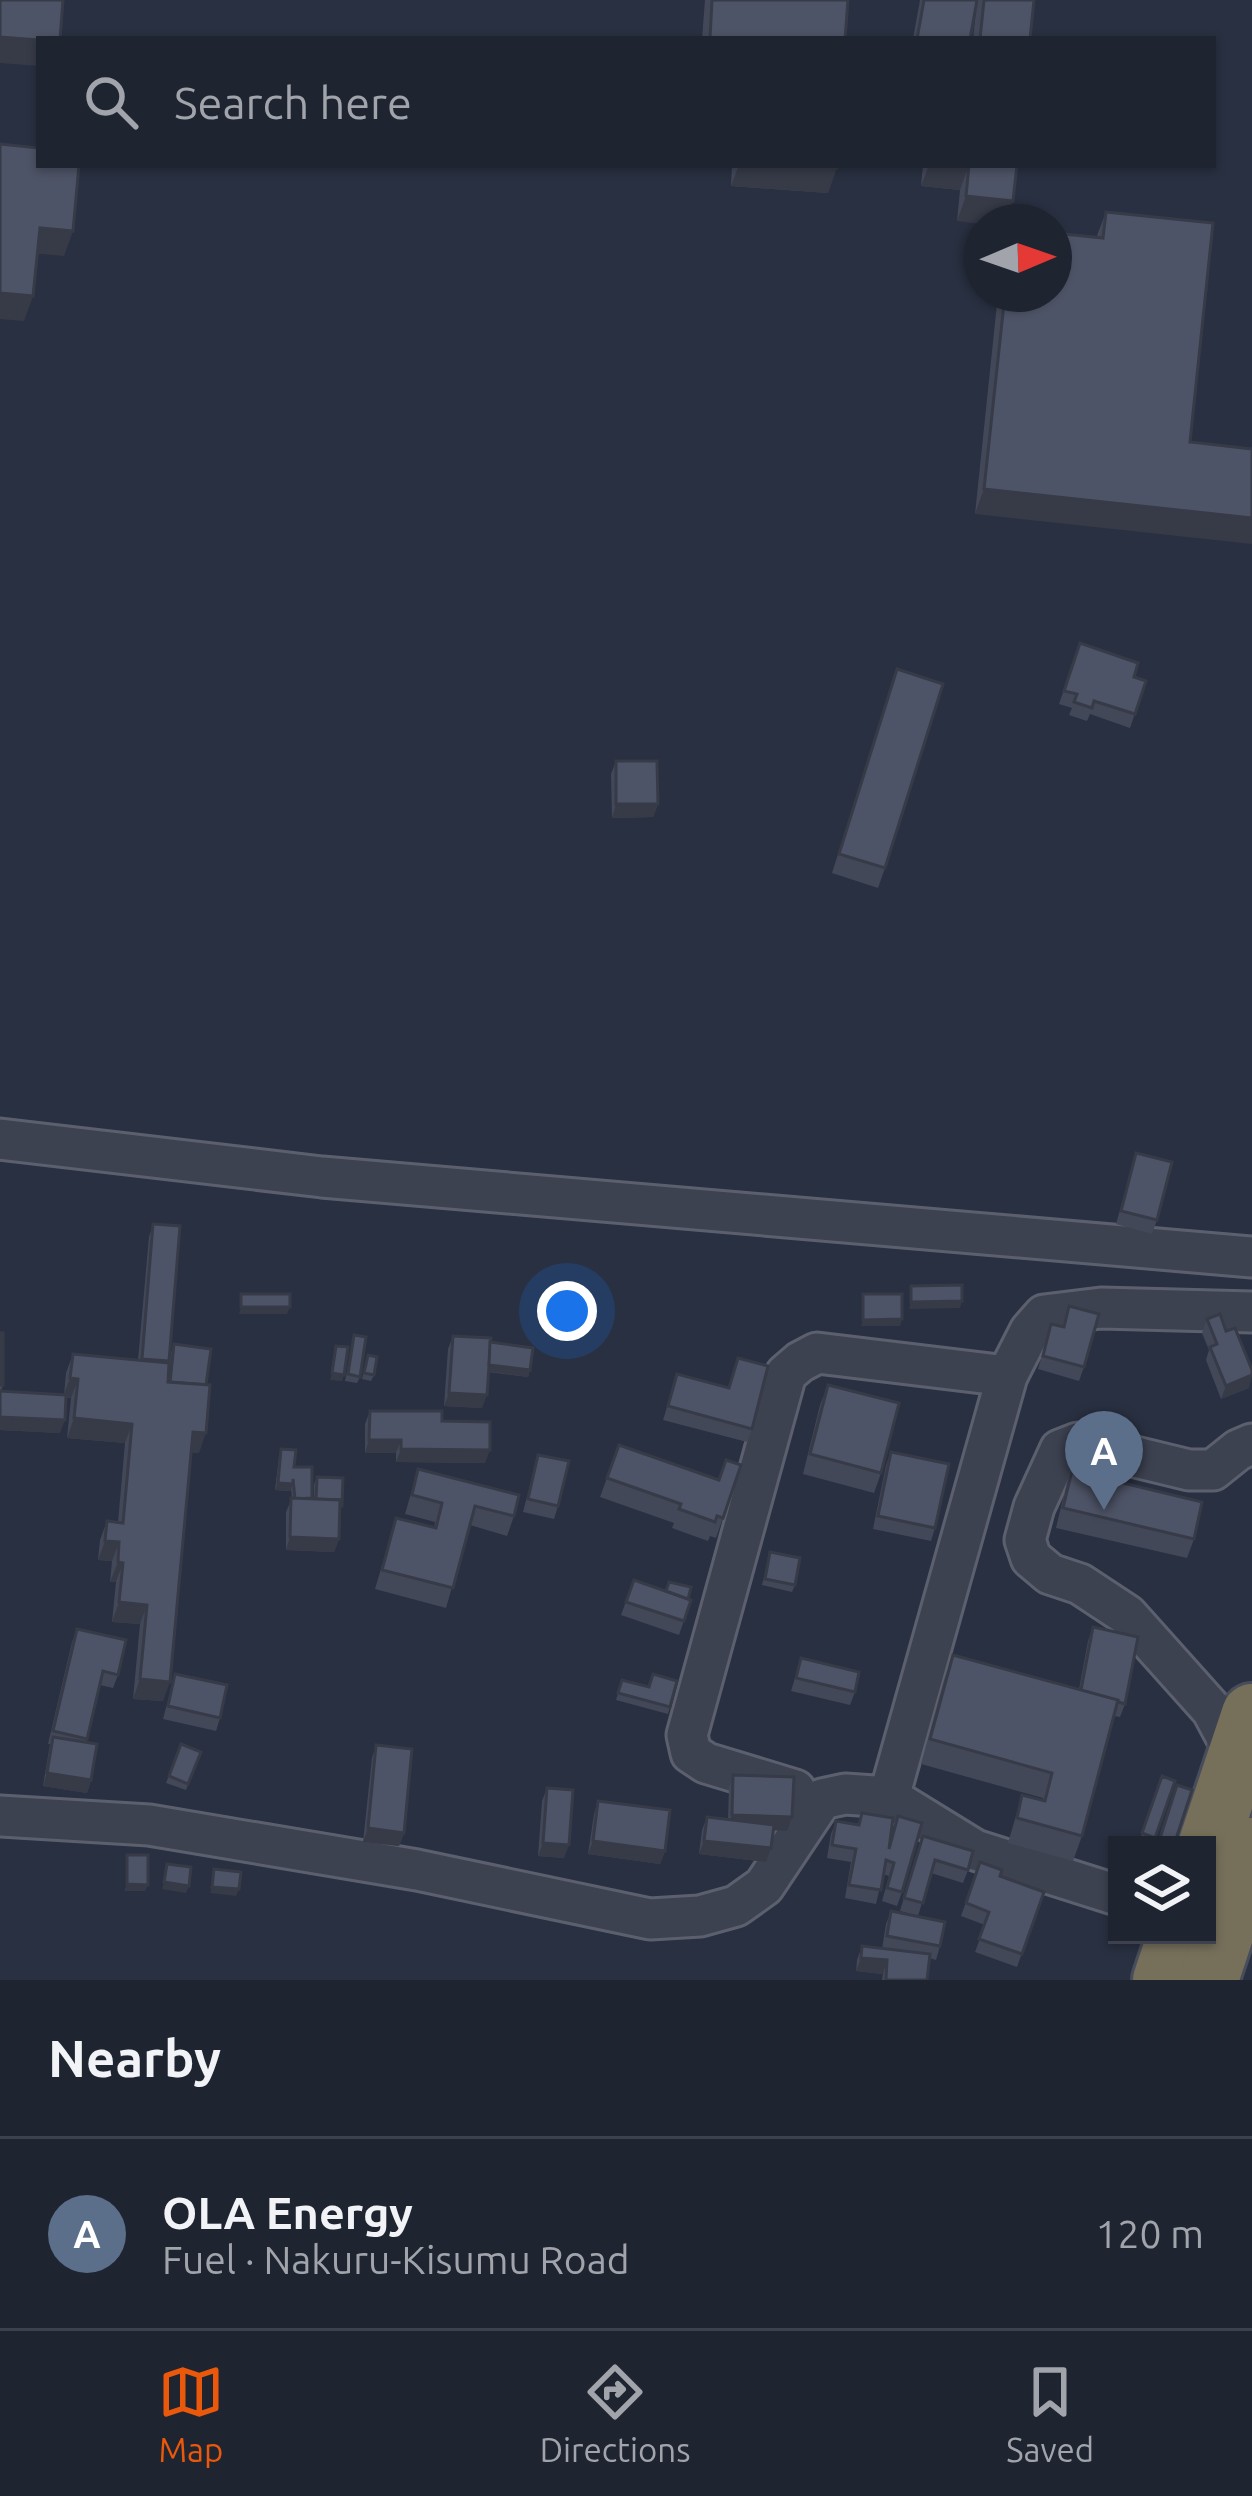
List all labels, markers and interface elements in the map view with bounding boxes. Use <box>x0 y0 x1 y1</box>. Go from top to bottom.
search box <box>36 36 1216 168</box>
icon: search <box>78 69 144 135</box>
text: Search here <box>174 77 412 128</box>
north arrow <box>964 204 1072 312</box>
your location <box>537 1281 597 1341</box>
pin: A <box>1065 1411 1143 1510</box>
map controls <box>1108 1836 1216 1944</box>
button: layers <box>1108 1836 1216 1944</box>
text: Nearby <box>48 2029 221 2087</box>
text: OLA Energy <box>162 2187 413 2238</box>
text: A <box>73 2212 101 2255</box>
text: 120 m <box>1095 2212 1204 2255</box>
text: Fuel · Nakuru-Kisumu Road <box>162 2238 630 2281</box>
tab: Map <box>158 2359 224 2468</box>
tab: Directions <box>540 2359 690 2468</box>
tab: Saved <box>1006 2359 1094 2468</box>

